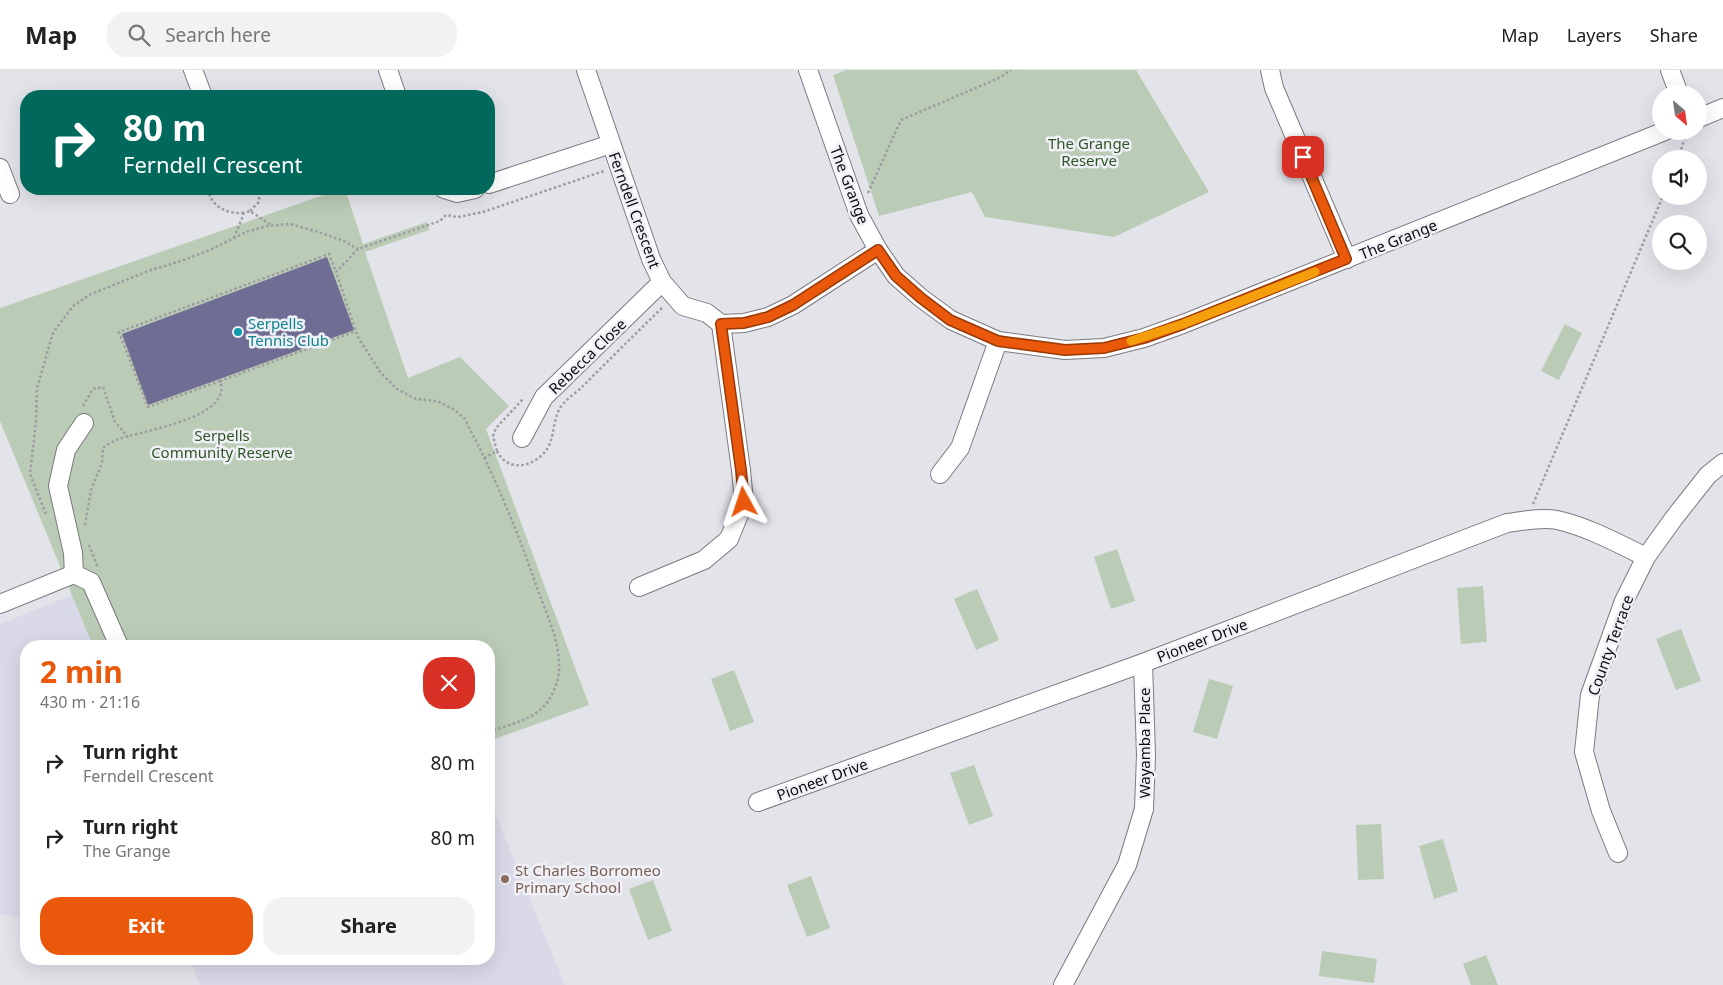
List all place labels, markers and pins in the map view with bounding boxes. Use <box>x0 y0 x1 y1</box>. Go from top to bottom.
pin <box>1282 136 1324 178</box>
place label: Serpells Tennis Club <box>248 313 329 350</box>
marker: Serpells Tennis Club <box>232 326 244 338</box>
place label: St Charles Borromeo Primary School <box>515 860 661 897</box>
marker: St Charles Borromeo Primary School <box>499 873 511 885</box>

